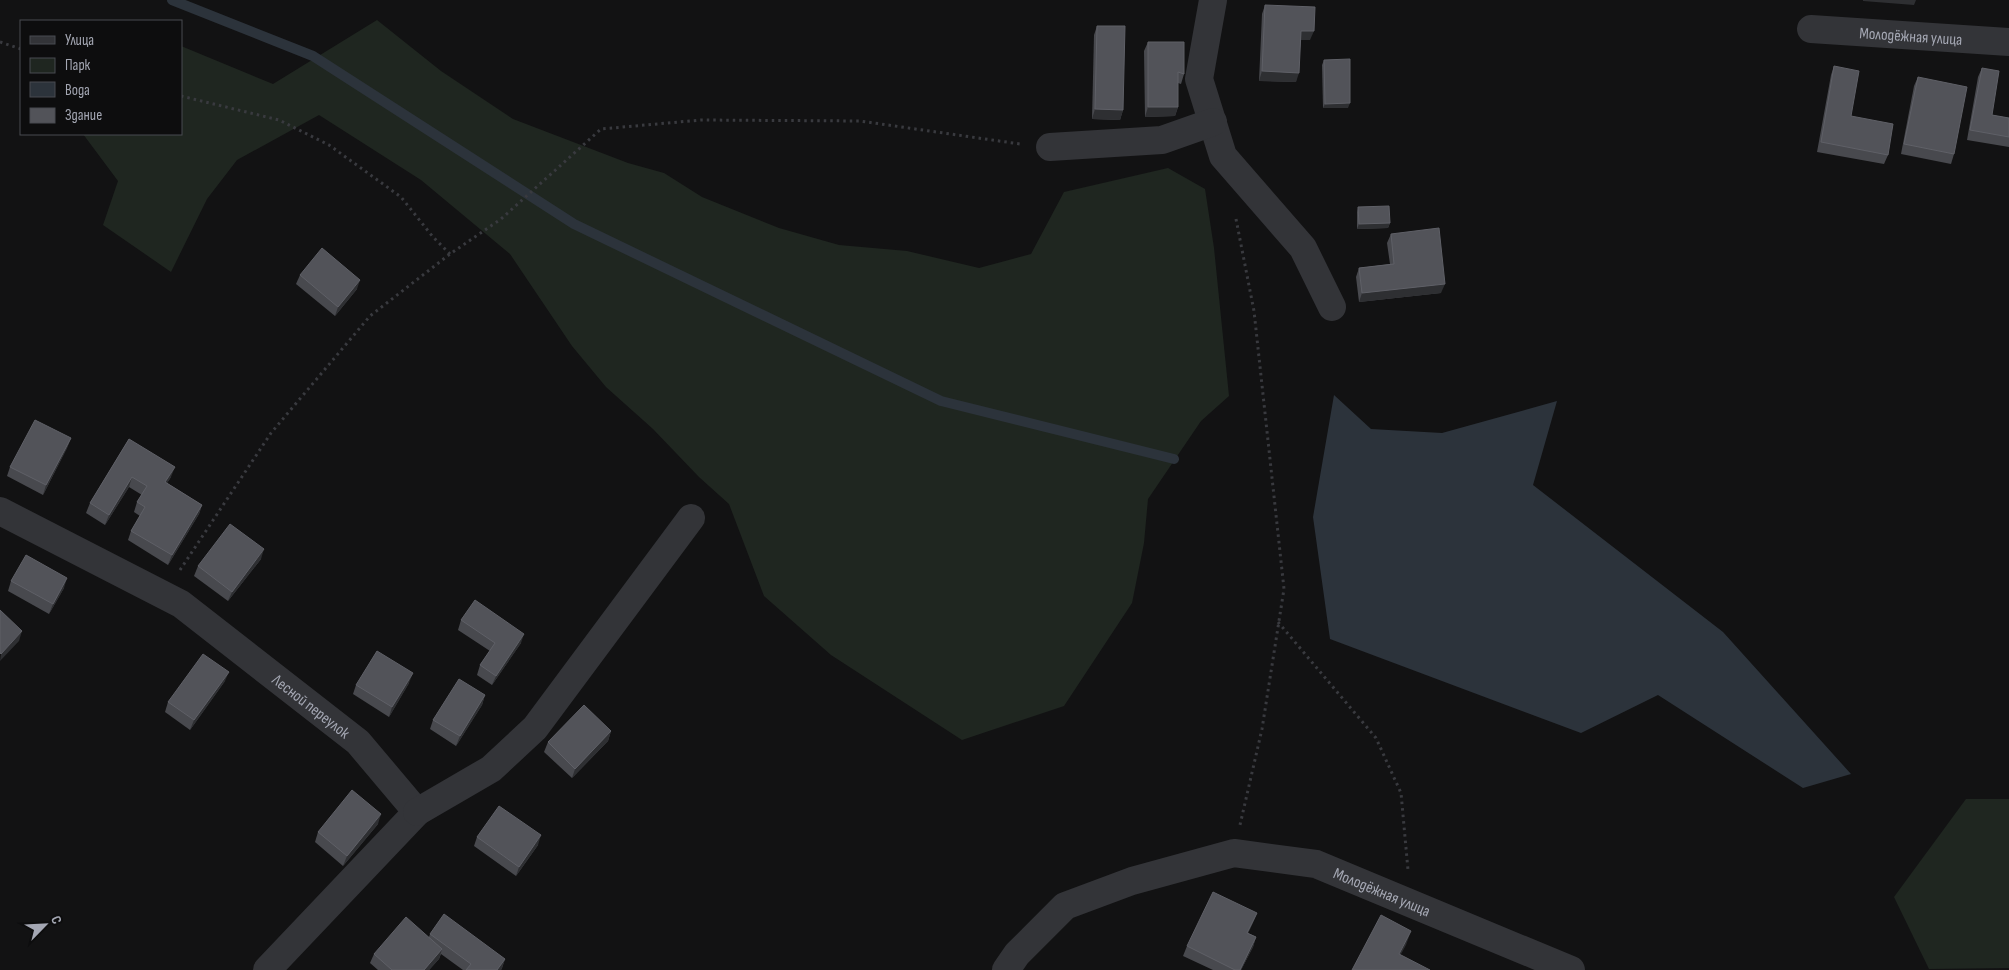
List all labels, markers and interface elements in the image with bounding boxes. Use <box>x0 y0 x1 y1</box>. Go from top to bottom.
legend <box>20 20 182 135</box>
street label: Молодёжная улица <box>1859 24 1963 50</box>
text: Улица <box>65 31 94 50</box>
text: Парк <box>65 56 91 75</box>
text: Вода <box>65 81 90 100</box>
text: Здание <box>65 106 102 125</box>
street label: Лесной переулок <box>267 670 354 744</box>
street label: Молодёжная улица <box>1330 864 1433 921</box>
north arrow <box>20 900 70 950</box>
text: С <box>47 913 66 927</box>

